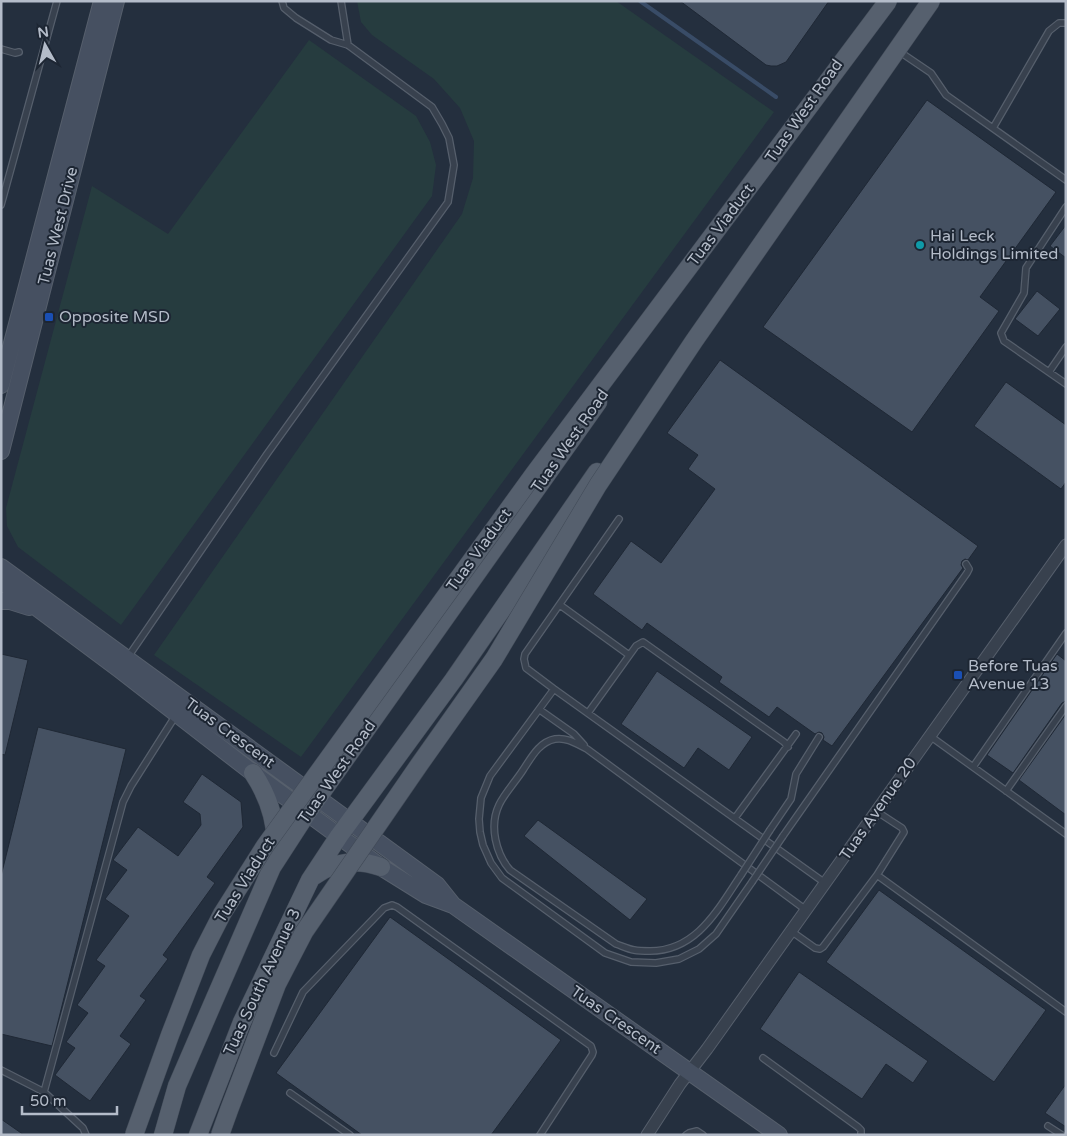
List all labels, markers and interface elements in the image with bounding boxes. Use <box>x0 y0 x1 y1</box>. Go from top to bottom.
north arrow <box>20 20 70 70</box>
text: N <box>37 23 50 42</box>
street label: Tuas West Road <box>761 55 847 167</box>
street label: Tuas West Drive <box>34 165 82 287</box>
street label: Tuas Viaduct <box>684 180 758 270</box>
place label: Hai Leck Holdings Limited <box>930 226 1058 264</box>
marker: Hai Leck Holdings Limited <box>914 239 926 251</box>
place label: Opposite MSD <box>59 307 170 327</box>
marker: Opposite MSD <box>43 311 55 323</box>
street label: Tuas West Road <box>527 385 613 497</box>
street label: Tuas Viaduct <box>442 505 516 595</box>
place label: Before Tuas Avenue 13 <box>968 656 1058 694</box>
marker: Before Tuas Avenue 13 <box>952 669 964 681</box>
street label: Tuas Crescent <box>181 694 279 772</box>
street label: Tuas West Road <box>294 716 380 828</box>
street label: Tuas Avenue 20 <box>835 754 921 864</box>
street label: Tuas Viaduct <box>211 833 279 927</box>
street label: Tuas South Avenue 3 <box>219 905 305 1059</box>
street label: Tuas Crescent <box>567 981 665 1059</box>
scale bar <box>22 1084 118 1116</box>
text: 50 m <box>30 1092 67 1110</box>

